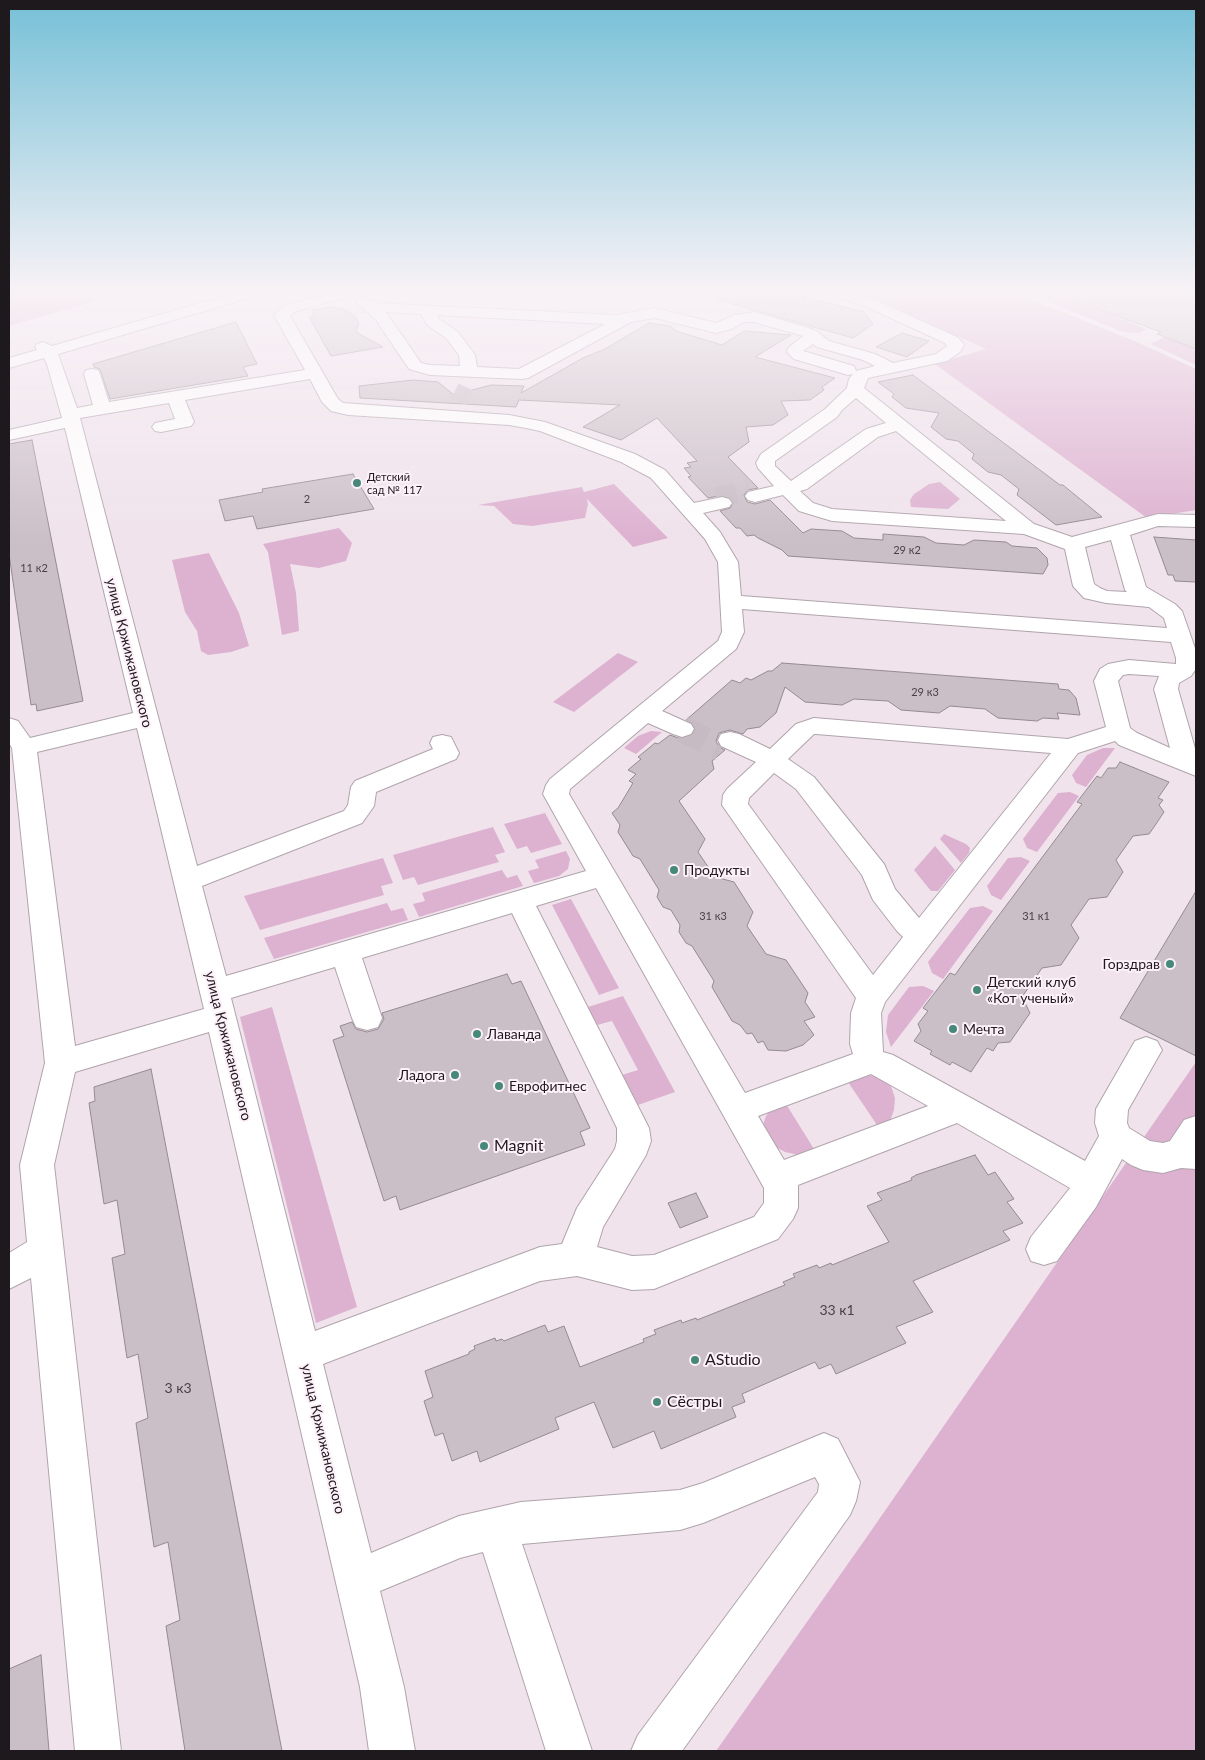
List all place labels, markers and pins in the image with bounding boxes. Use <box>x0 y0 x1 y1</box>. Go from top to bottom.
place label: Детский сад № 117 <box>367 470 422 496</box>
marker: Детский сад № 117 <box>351 477 363 489</box>
place label: Продукты <box>684 862 750 878</box>
marker: Продукты <box>668 864 680 876</box>
place label: Горздрав <box>1103 956 1160 972</box>
marker: Горздрав <box>1164 958 1176 970</box>
place label: Детский клуб «Кот ученый» <box>987 974 1076 1006</box>
marker: Детский клуб «Кот ученый» <box>971 984 983 996</box>
place label: Мечта <box>963 1021 1004 1037</box>
marker: Мечта <box>947 1023 959 1035</box>
place label: Лаванда <box>487 1026 541 1042</box>
marker: Лаванда <box>471 1028 483 1040</box>
place label: Ладога <box>399 1067 445 1083</box>
marker: Ладога <box>449 1069 461 1081</box>
place label: Еврофитнес <box>509 1078 587 1094</box>
marker: Еврофитнес <box>493 1080 505 1092</box>
place label: Magnit <box>494 1136 543 1156</box>
marker: Magnit <box>478 1140 490 1152</box>
place label: AStudio <box>705 1350 761 1370</box>
marker: AStudio <box>689 1354 701 1366</box>
place label: Сёстры <box>667 1392 722 1412</box>
marker: Сёстры <box>651 1396 663 1408</box>

